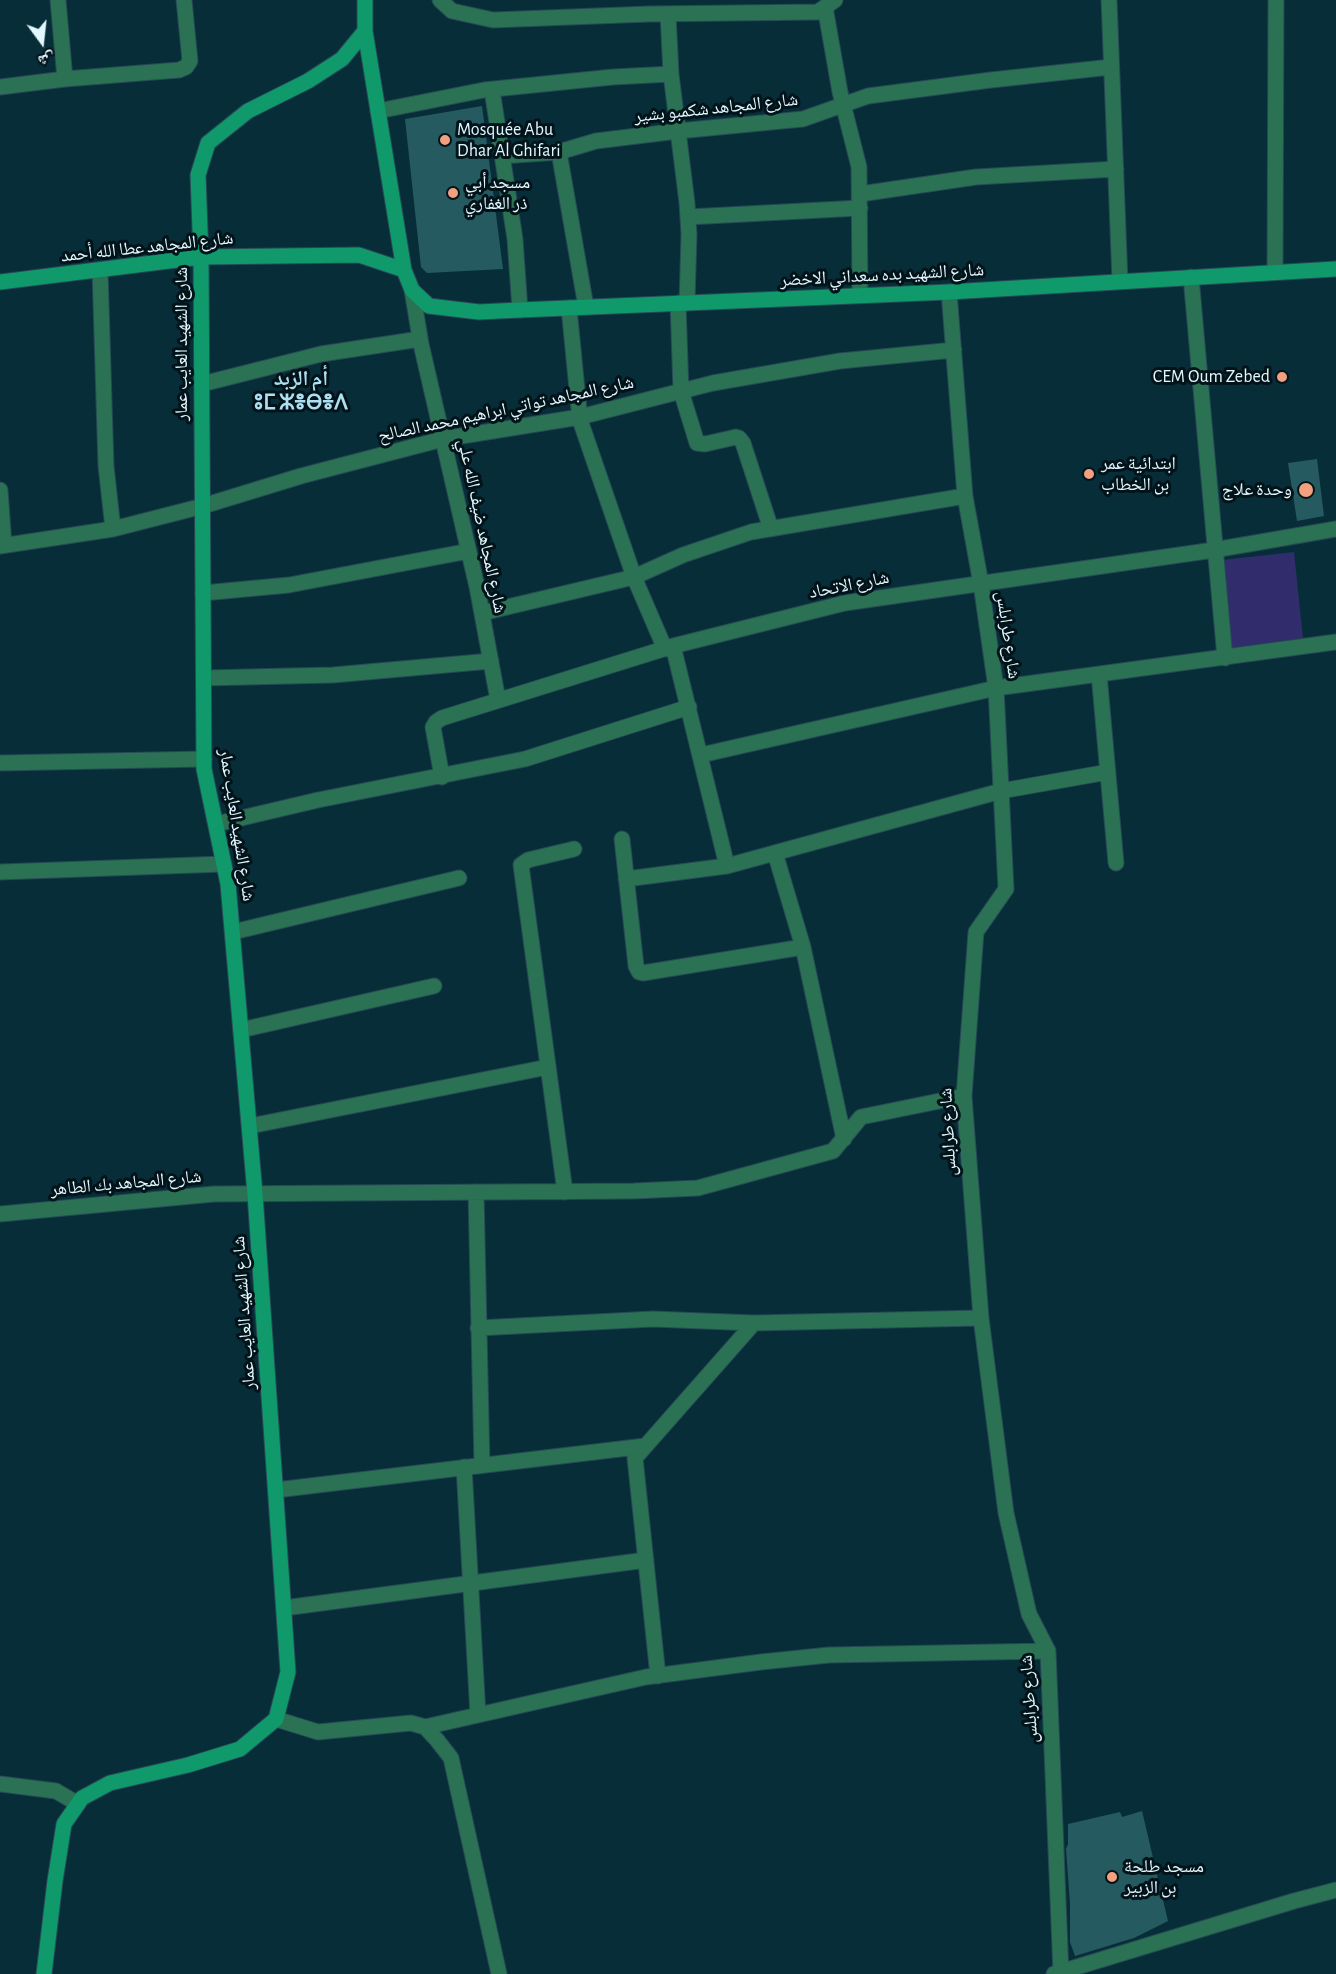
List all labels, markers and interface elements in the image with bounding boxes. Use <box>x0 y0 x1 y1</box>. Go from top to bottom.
north arrow <box>12 12 72 72</box>
text: ش <box>36 49 57 69</box>
street label: شارع المجاهد شكمبو بشير <box>633 89 799 127</box>
place label: Mosquée Abu Dhar Al Ghifari <box>457 119 561 162</box>
marker: Mosquée Abu Dhar Al Ghifari <box>438 133 452 147</box>
place label: مسجد أبي ذر الغفاري <box>465 172 530 214</box>
marker: مسجد أبي ذر الغفاري <box>446 186 460 200</box>
street label: شارع المجاهد عطا الله أحمد <box>60 227 234 267</box>
street label: شارع الشهيد بده سعداني الاخضر <box>779 259 985 291</box>
street label: شارع الشهيد العايب عمار <box>171 267 193 421</box>
district label: أم الزبد ⵓⵎ ⵣⴻⴱⴻⴷ <box>254 366 348 416</box>
place label: CEM Oum Zebed <box>1153 366 1270 388</box>
marker: CEM Oum Zebed <box>1275 370 1289 384</box>
street label: شارع المجاهد تواتي ابراهيم محمد الصالح <box>376 371 636 447</box>
street label: شارع المجاهد ضيف الله علي <box>453 437 511 615</box>
place label: ابتدائية عمر بن الخطاب <box>1101 453 1176 496</box>
marker: ابتدائية عمر بن الخطاب <box>1082 467 1096 481</box>
place label: وحدة علاج <box>1222 479 1292 501</box>
marker: وحدة علاج <box>1297 481 1315 499</box>
street label: شارع الاتحاد <box>807 567 891 603</box>
street label: شارع طرابلس <box>991 590 1025 680</box>
street label: شارع الشهيد العايب عمار <box>214 747 260 903</box>
street label: شارع طرابلس <box>935 1087 961 1177</box>
street label: شارع المجاهد بك الطاهر <box>50 1166 202 1200</box>
street label: شارع الشهيد العايب عمار <box>228 1235 260 1391</box>
street label: شارع طرابلس <box>1015 1654 1043 1744</box>
place label: مسجد طلحة بن الزبير <box>1124 1856 1204 1898</box>
marker: مسجد طلحة بن الزبير <box>1105 1870 1119 1884</box>

